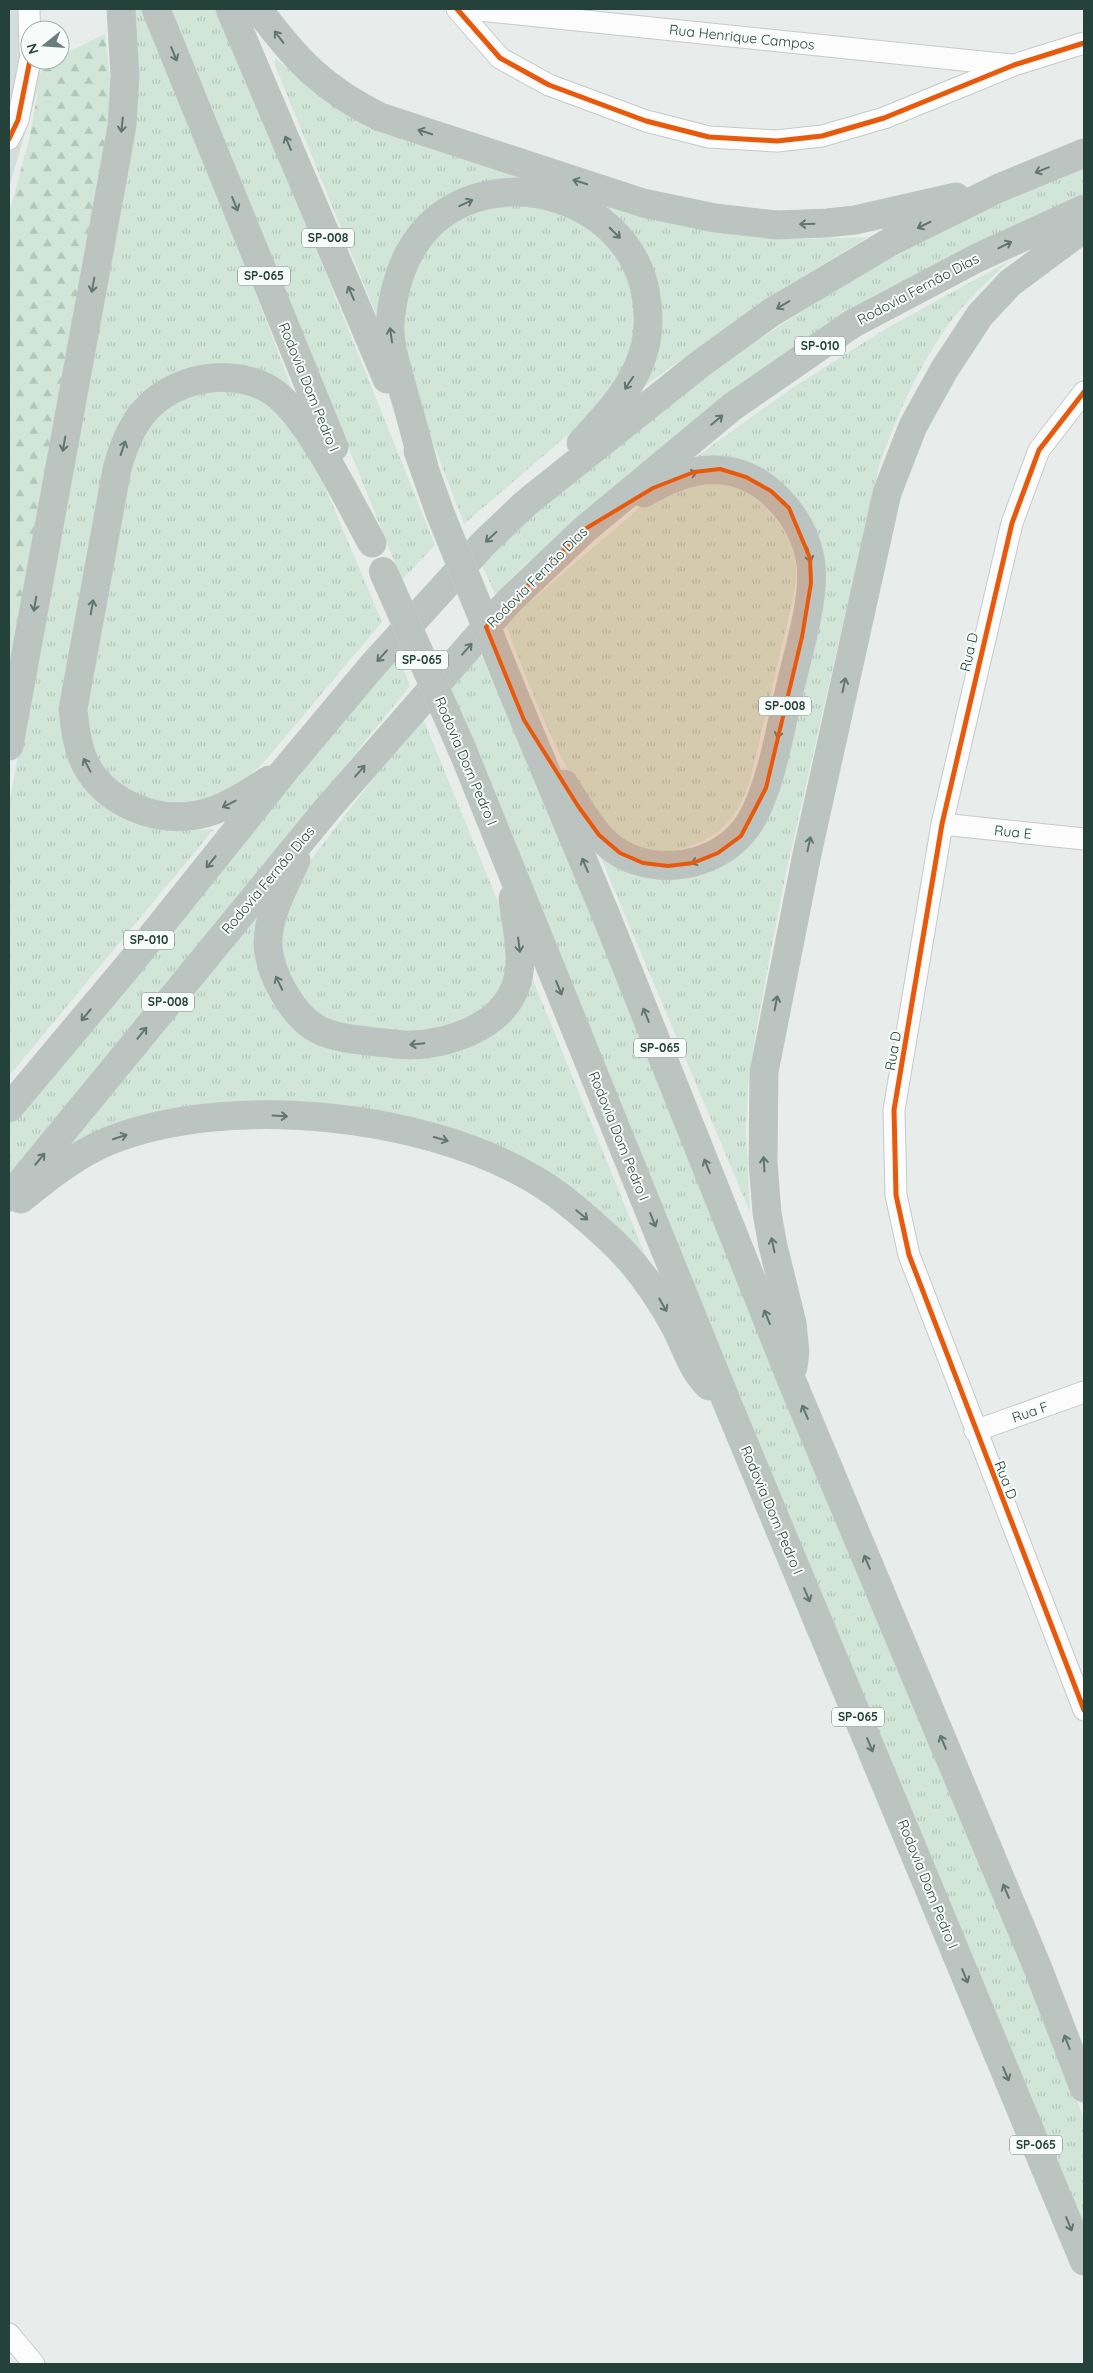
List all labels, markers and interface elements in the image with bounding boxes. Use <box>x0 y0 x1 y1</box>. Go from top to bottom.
north arrow <box>20 20 70 70</box>
street label: Rua Henrique Campos <box>668 20 816 54</box>
one-way arrow <box>273 31 284 44</box>
text: N <box>22 41 43 56</box>
one-way arrow <box>170 46 180 61</box>
one-way arrow <box>117 116 127 132</box>
one-way arrow <box>418 127 433 136</box>
one-way arrow <box>283 136 293 151</box>
one-way arrow <box>1035 166 1050 176</box>
one-way arrow <box>572 177 588 187</box>
one-way arrow <box>232 197 241 212</box>
one-way arrow <box>458 198 473 208</box>
one-way arrow <box>799 219 815 228</box>
one-way arrow <box>917 221 932 230</box>
one-way arrow <box>609 227 621 239</box>
road number: SP-008 <box>302 228 354 248</box>
one-way arrow <box>997 240 1012 249</box>
street label: Rodovia Fernão Dias <box>854 249 982 329</box>
road number: SP-065 <box>238 266 290 286</box>
one-way arrow <box>88 276 97 292</box>
one-way arrow <box>346 286 356 301</box>
one-way arrow <box>777 301 791 311</box>
street label: Rodovia Dom Pedro I <box>275 320 343 454</box>
one-way arrow <box>386 328 396 344</box>
road number: SP-010 <box>795 336 845 356</box>
one-way arrow <box>624 376 634 390</box>
one-way arrow <box>710 414 723 425</box>
one-way arrow <box>58 436 68 452</box>
one-way arrow <box>119 440 129 456</box>
one-way arrow <box>681 468 697 478</box>
street label: Rodovia Fernão Dias <box>483 523 591 631</box>
one-way arrow <box>485 531 498 543</box>
one-way arrow <box>804 547 814 563</box>
one-way arrow <box>29 596 39 612</box>
one-way arrow <box>87 600 97 616</box>
street label: Rua D <box>956 631 982 673</box>
one-way arrow <box>461 643 472 656</box>
one-way arrow <box>376 650 387 663</box>
road number: SP-065 <box>396 650 448 670</box>
one-way arrow <box>840 677 849 693</box>
street label: Rodovia Dom Pedro I <box>431 694 501 828</box>
road number: SP-008 <box>759 696 811 716</box>
one-way arrow <box>774 723 783 739</box>
one-way arrow <box>82 758 92 773</box>
one-way arrow <box>354 765 366 778</box>
one-way arrow <box>221 799 236 809</box>
street label: Rua E <box>993 821 1033 843</box>
street label: Rodovia Fernão Dias <box>218 822 318 938</box>
one-way arrow <box>805 836 814 852</box>
one-way arrow <box>206 855 217 868</box>
one-way arrow <box>690 856 706 866</box>
one-way arrow <box>579 858 589 873</box>
road number: SP-010 <box>124 930 174 950</box>
one-way arrow <box>514 937 524 953</box>
one-way arrow <box>274 976 284 991</box>
one-way arrow <box>555 980 565 995</box>
road number: SP-008 <box>142 992 194 1012</box>
one-way arrow <box>772 995 782 1011</box>
one-way arrow <box>641 1008 651 1023</box>
one-way arrow <box>81 1009 92 1022</box>
one-way arrow <box>137 1027 148 1040</box>
street label: Rua D <box>881 1030 905 1072</box>
road number: SP-065 <box>634 1038 686 1058</box>
one-way arrow <box>409 1039 425 1048</box>
street label: Rodovia Dom Pedro I <box>585 1069 653 1203</box>
one-way arrow <box>272 1112 288 1121</box>
one-way arrow <box>112 1132 128 1141</box>
one-way arrow <box>432 1134 448 1144</box>
one-way arrow <box>34 1153 45 1166</box>
one-way arrow <box>759 1156 768 1172</box>
one-way arrow <box>702 1159 711 1174</box>
one-way arrow <box>576 1210 589 1221</box>
one-way arrow <box>649 1212 658 1227</box>
one-way arrow <box>768 1238 777 1254</box>
one-way arrow <box>659 1298 669 1312</box>
one-way arrow <box>762 1310 771 1325</box>
street label: Rua F <box>1009 1397 1051 1427</box>
one-way arrow <box>800 1405 809 1420</box>
street label: Rodovia Dom Pedro I <box>737 1443 807 1577</box>
street label: Rua D <box>991 1458 1021 1502</box>
one-way arrow <box>862 1555 872 1570</box>
one-way arrow <box>803 1587 813 1602</box>
road number: SP-065 <box>832 1708 884 1726</box>
one-way arrow <box>937 1735 947 1750</box>
one-way arrow <box>866 1737 875 1752</box>
street label: Rodovia Dom Pedro I <box>894 1817 962 1951</box>
one-way arrow <box>1000 1884 1010 1899</box>
one-way arrow <box>961 1968 971 1983</box>
one-way arrow <box>1061 2035 1071 2050</box>
one-way arrow <box>1002 2066 1011 2081</box>
road number: SP-065 <box>1010 2136 1062 2154</box>
one-way arrow <box>1064 2216 1074 2231</box>

